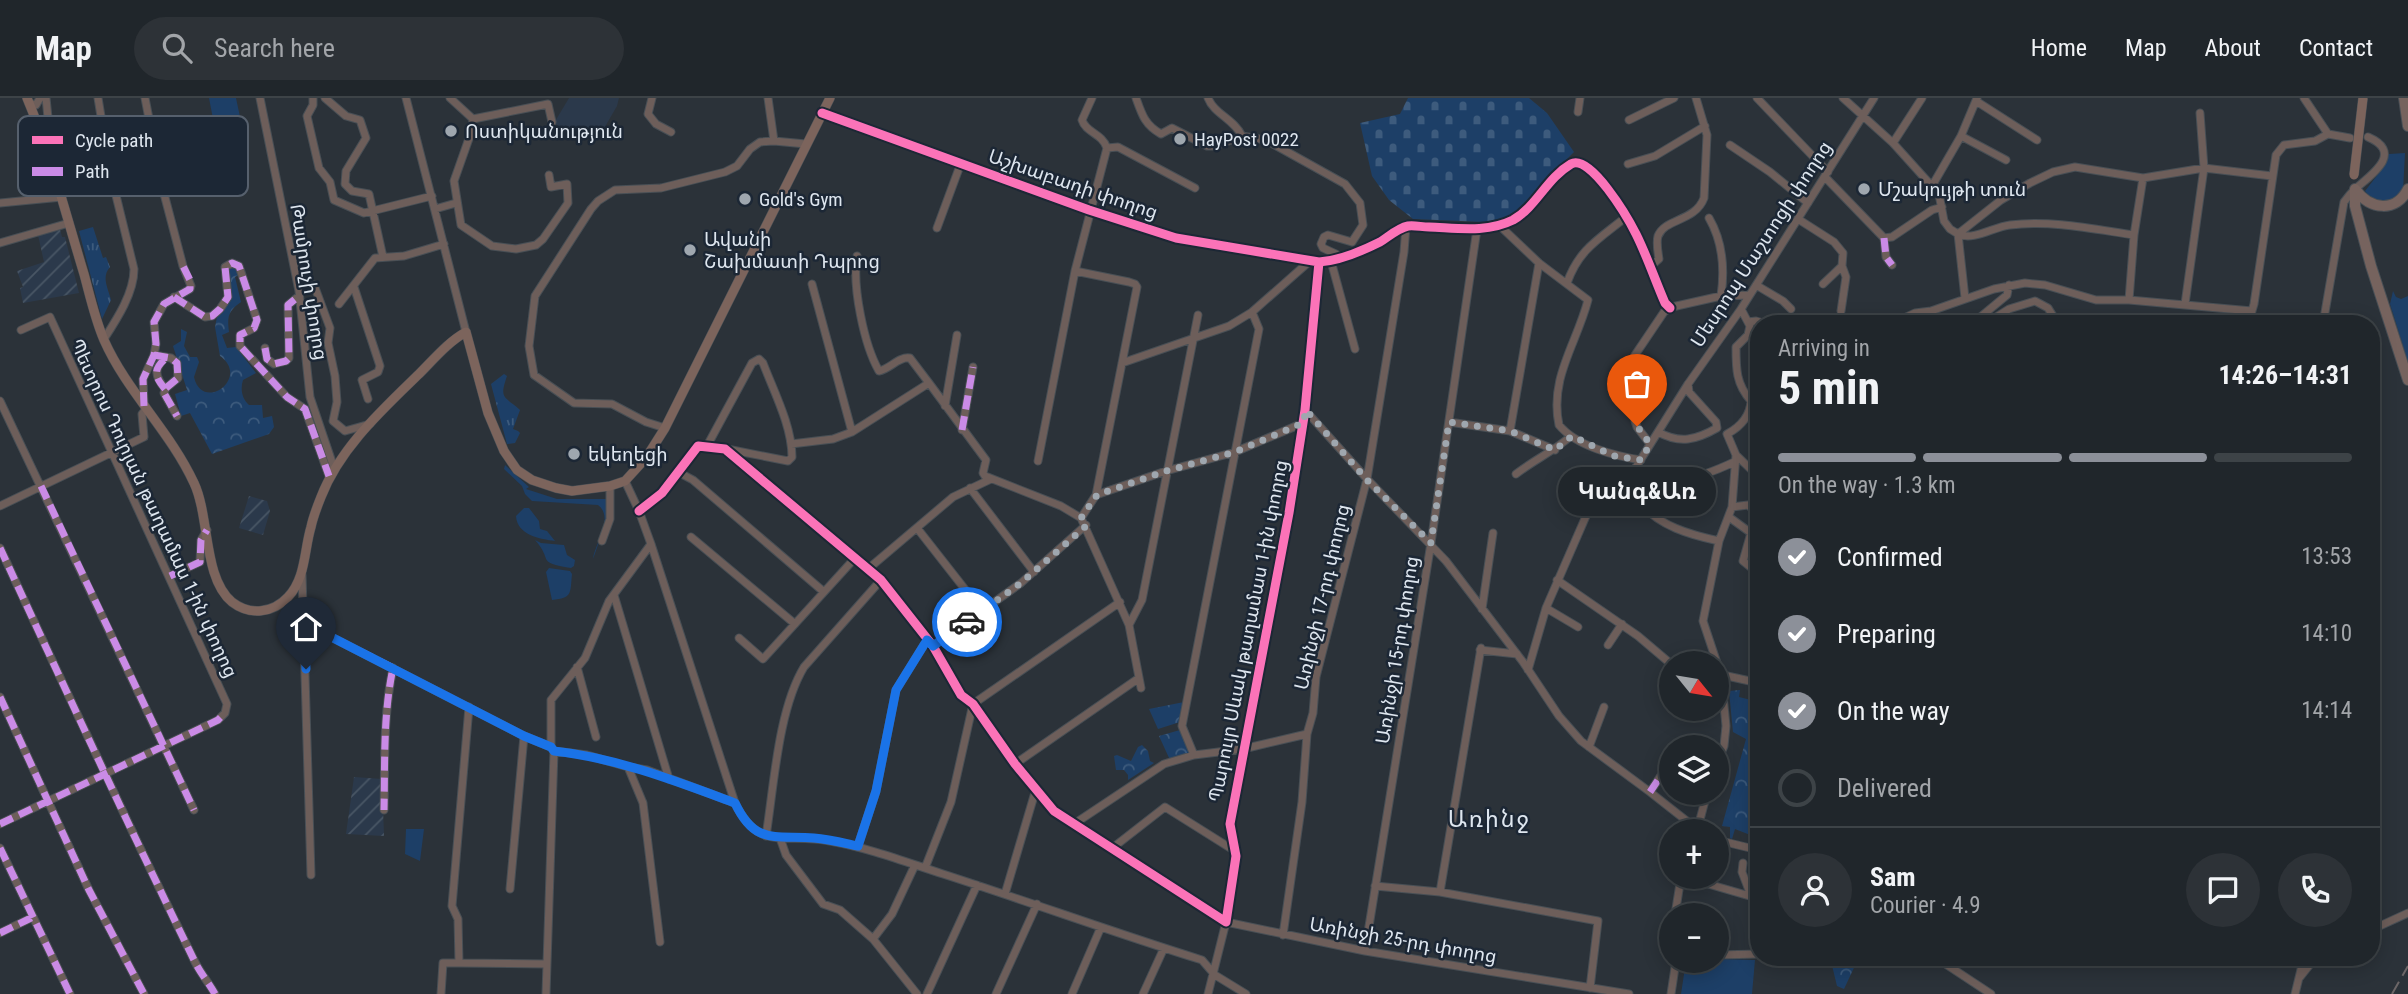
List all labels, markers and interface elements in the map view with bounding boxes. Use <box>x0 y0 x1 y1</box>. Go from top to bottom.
search box <box>134 17 624 80</box>
text: Map <box>35 29 92 68</box>
icon: search <box>158 29 196 67</box>
text: Search here <box>214 33 335 63</box>
text: Home <box>2031 34 2087 62</box>
text: Map <box>2125 34 2167 62</box>
text: About <box>2205 34 2261 62</box>
text: Contact <box>2299 34 2373 62</box>
legend <box>18 116 248 196</box>
place label: Ոստիկանություն <box>465 120 623 143</box>
marker: Ոստիկանություն <box>443 123 459 139</box>
place label: HayPost 0022 <box>1194 128 1299 151</box>
text: Cycle path <box>75 129 153 152</box>
marker: HayPost 0022 <box>1172 131 1188 147</box>
street label: Մեսրոպ Մաշտոցի փողոց <box>1686 137 1836 351</box>
street label: Աշխաբադի փողոց <box>985 144 1161 224</box>
text: Path <box>75 160 109 183</box>
place label: Մշակույթի տուն <box>1878 178 2026 201</box>
marker: Մշակույթի տուն <box>1856 181 1872 197</box>
place label: Gold's Gym <box>759 188 843 211</box>
marker: Gold's Gym <box>737 191 753 207</box>
street label: Թամրուչի փողոց <box>285 202 333 362</box>
place label: Ավանի Շախմատի Դպրոց <box>704 228 880 273</box>
marker: Ավանի Շախմատի Դպրոց <box>682 242 698 258</box>
street label: Պետրոս Դուրյան թաղամաս 1-ին փողոց <box>65 335 243 681</box>
text: Arriving in <box>1778 335 1870 362</box>
pin <box>1607 354 1667 426</box>
text: 14:26–14:31 <box>2218 360 2352 390</box>
text: 5 min <box>1778 361 1880 415</box>
icon: bag <box>1618 365 1656 403</box>
place label: եկեղեցի <box>588 443 667 466</box>
marker: եկեղեցի <box>566 446 582 462</box>
street label: Պարույր Սևակ թաղամաս 1-ին փողոց <box>1203 458 1293 804</box>
callout: Կանգ&Առ <box>1558 468 1716 517</box>
text: On the way · 1.3 km <box>1778 472 1956 499</box>
text: Կանգ&Առ <box>1578 478 1696 505</box>
street label: Առինջի 17-րդ փողոց <box>1289 502 1355 692</box>
icon: check <box>1778 538 1816 576</box>
text: Confirmed <box>1837 542 1943 572</box>
text: 13:53 <box>2301 543 2352 570</box>
street label: Առինջի 15-րդ փողոց <box>1371 554 1423 746</box>
courier <box>932 587 1002 657</box>
pin <box>276 597 336 669</box>
icon: car <box>948 603 986 641</box>
icon: home <box>287 608 325 646</box>
icon: check <box>1778 615 1816 653</box>
text: Preparing <box>1837 619 1936 649</box>
text: 14:10 <box>2301 620 2352 647</box>
north arrow <box>1659 651 1729 721</box>
map controls <box>1659 651 1729 973</box>
icon: check <box>1778 692 1816 730</box>
text: On the way <box>1837 696 1950 726</box>
text: 14:14 <box>2301 697 2352 724</box>
button: layers <box>1659 735 1729 805</box>
text: Delivered <box>1837 773 1932 803</box>
district label: Առինջ <box>1448 806 1530 833</box>
button: + <box>1659 819 1729 889</box>
button: person <box>1778 853 1852 927</box>
button: chat <box>2186 853 2260 927</box>
button: phone <box>2278 853 2352 927</box>
text: Sam <box>1870 862 1916 892</box>
text: Courier · 4.9 <box>1870 892 1981 919</box>
button: − <box>1659 903 1729 973</box>
street label: Առինջի 25-րդ փողոց <box>1308 912 1498 968</box>

